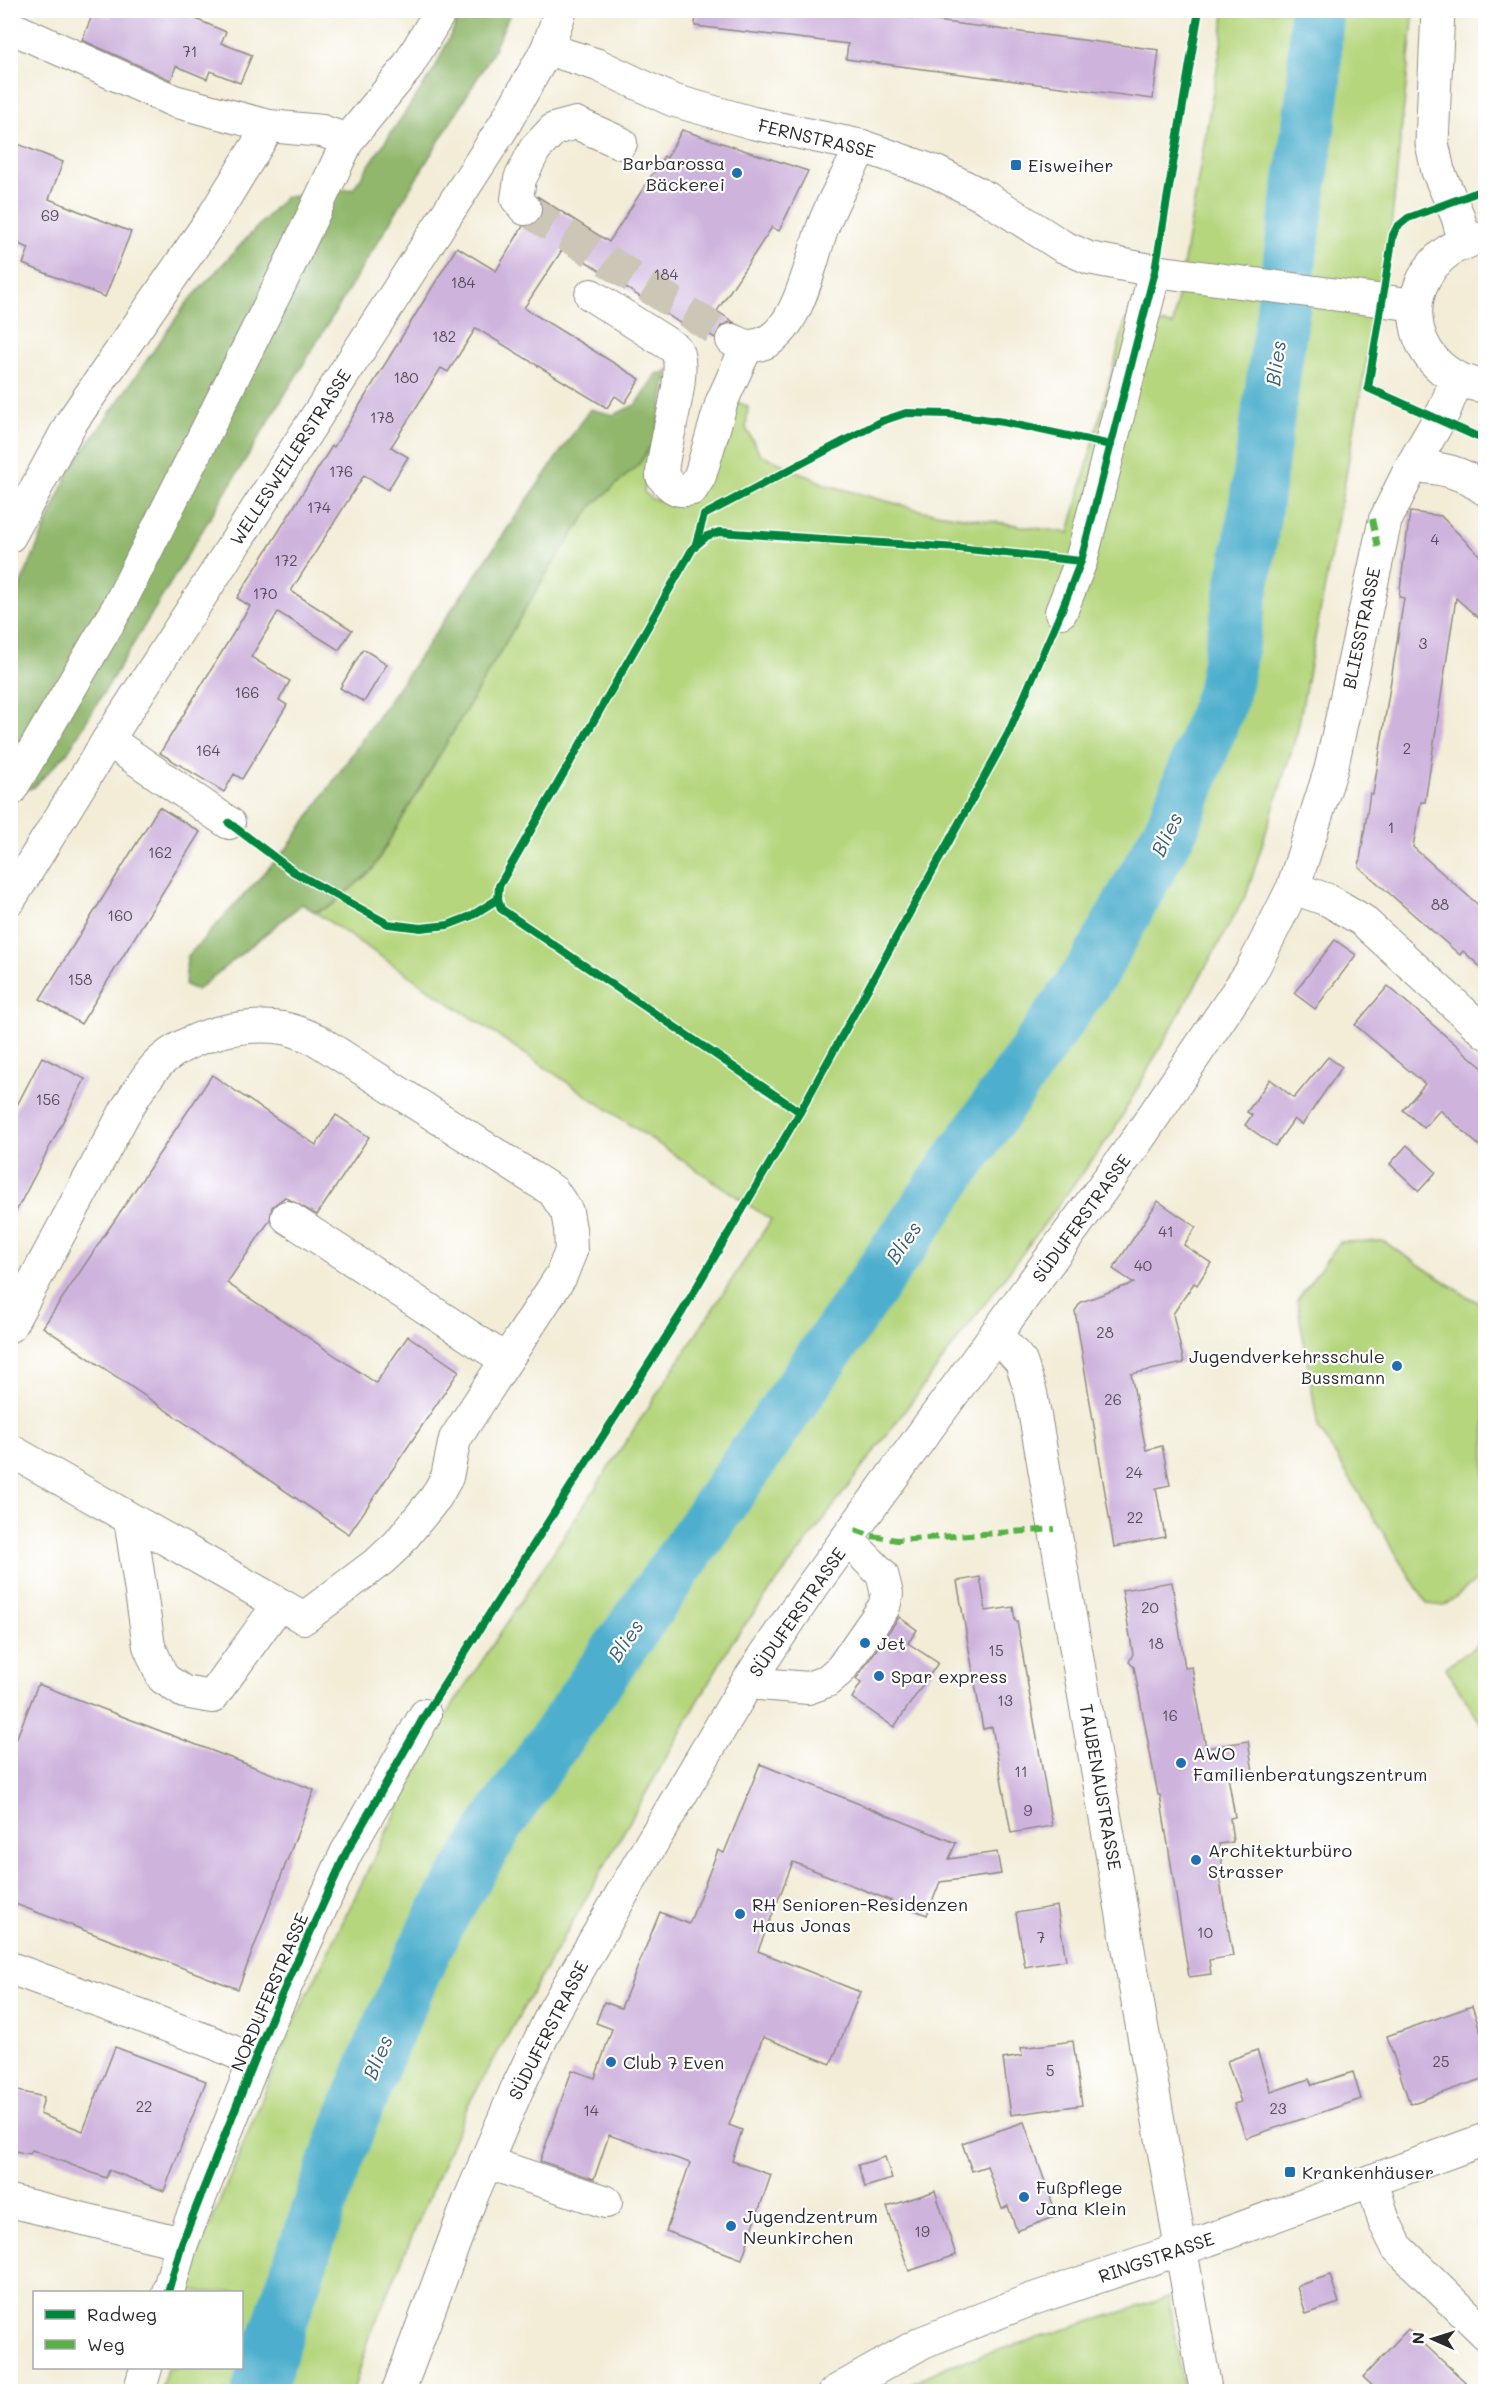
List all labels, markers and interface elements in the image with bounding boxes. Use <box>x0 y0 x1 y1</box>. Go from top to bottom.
house number: 71 <box>182 41 198 61</box>
street label: FERNSTRASSE <box>756 113 878 163</box>
place label: Barbarossa Bäckerei <box>622 151 725 196</box>
place label: Eisweiher <box>1028 153 1114 177</box>
marker: Eisweiher <box>1009 158 1023 172</box>
marker: Barbarossa Bäckerei <box>730 166 744 180</box>
house number: 69 <box>41 205 59 225</box>
house number: 184 <box>654 264 678 284</box>
house number: 184 <box>451 272 475 292</box>
house number: 182 <box>432 326 456 346</box>
water label: Blies <box>1259 339 1291 387</box>
street label: WELLESWEILERSTRASSE <box>224 364 356 550</box>
house number: 180 <box>393 367 419 387</box>
house number: 178 <box>370 407 394 427</box>
house number: 176 <box>329 461 353 481</box>
house number: 174 <box>307 497 331 517</box>
house number: 4 <box>1431 529 1440 549</box>
house number: 172 <box>274 550 298 570</box>
street label: BLIESSTRASSE <box>1336 565 1386 691</box>
house number: 170 <box>253 583 277 603</box>
house number: 3 <box>1419 633 1428 653</box>
house number: 166 <box>235 682 259 702</box>
house number: 2 <box>1403 738 1411 758</box>
house number: 164 <box>196 740 220 760</box>
water label: Blies <box>1144 808 1188 860</box>
house number: 1 <box>1388 817 1394 837</box>
house number: 162 <box>148 842 172 862</box>
house number: 88 <box>1431 894 1449 914</box>
house number: 160 <box>107 905 133 925</box>
house number: 158 <box>68 969 92 989</box>
house number: 156 <box>36 1089 60 1109</box>
street label: SÜDUFERSTRASSE <box>1026 1149 1136 1287</box>
water label: Blies <box>879 1216 927 1268</box>
house number: 41 <box>1158 1221 1174 1241</box>
house number: 40 <box>1134 1255 1152 1275</box>
house number: 28 <box>1096 1322 1114 1342</box>
place label: Jugendverkehrsschule Bussmann <box>1189 1344 1385 1389</box>
marker: Jugendverkehrsschule Bussmann <box>1390 1359 1404 1373</box>
house number: 26 <box>1104 1389 1122 1409</box>
house number: 24 <box>1125 1462 1143 1482</box>
house number: 22 <box>1127 1507 1143 1527</box>
street label: SÜDUFERSTRASSE <box>743 1542 851 1682</box>
house number: 20 <box>1141 1597 1159 1617</box>
water label: Blies <box>601 1614 649 1666</box>
place label: Jet <box>877 1631 906 1655</box>
house number: 18 <box>1148 1633 1164 1653</box>
marker: Jet <box>858 1636 872 1650</box>
house number: 15 <box>988 1640 1004 1660</box>
place label: Spar express <box>891 1664 1007 1688</box>
marker: Spar express <box>872 1669 886 1683</box>
house number: 13 <box>997 1690 1013 1710</box>
street label: TAUBENAUSTRASSE <box>1075 1702 1127 1872</box>
house number: 16 <box>1162 1705 1178 1725</box>
place label: AWO Familienberatungszentrum <box>1193 1741 1427 1786</box>
marker: AWO Familienberatungszentrum <box>1174 1756 1188 1770</box>
house number: 11 <box>1014 1761 1028 1781</box>
house number: 9 <box>1024 1800 1033 1820</box>
place label: Architekturbüro Strasser <box>1208 1838 1353 1883</box>
marker: Architekturbüro Strasser <box>1189 1853 1203 1867</box>
place label: RH Senioren-Residenzen Haus Jonas <box>752 1892 968 1937</box>
marker: RH Senioren-Residenzen Haus Jonas <box>733 1907 747 1921</box>
street label: NORDUFERSTRASSE <box>225 1909 313 2075</box>
house number: 10 <box>1197 1922 1213 1942</box>
house number: 7 <box>1037 1927 1045 1947</box>
street label: SÜDUFERSTRASSE <box>503 1956 593 2104</box>
water label: Blies <box>356 2031 398 2083</box>
place label: Club 7 Even <box>623 2050 724 2074</box>
house number: 25 <box>1432 2051 1450 2071</box>
marker: Club 7 Even <box>604 2055 618 2069</box>
house number: 5 <box>1046 2060 1054 2080</box>
house number: 22 <box>136 2096 152 2116</box>
house number: 23 <box>1269 2098 1287 2118</box>
house number: 14 <box>583 2100 599 2120</box>
place label: Krankenhäuser <box>1302 2160 1434 2184</box>
marker: Krankenhäuser <box>1283 2165 1297 2179</box>
place label: Fußpflege Jana Klein <box>1036 2175 1126 2220</box>
marker: Fußpflege Jana Klein <box>1017 2190 1031 2204</box>
place label: Jugendzentrum Neunkirchen <box>743 2204 878 2249</box>
marker: Jugendzentrum Neunkirchen <box>724 2219 738 2233</box>
house number: 19 <box>914 2221 930 2241</box>
street label: RINGSTRASSE <box>1095 2226 1217 2288</box>
legend <box>33 2291 243 2369</box>
text: Radweg <box>87 2302 157 2326</box>
north arrow <box>1403 2309 1463 2369</box>
text: Weg <box>87 2332 124 2356</box>
text: N <box>1407 2332 1428 2345</box>

